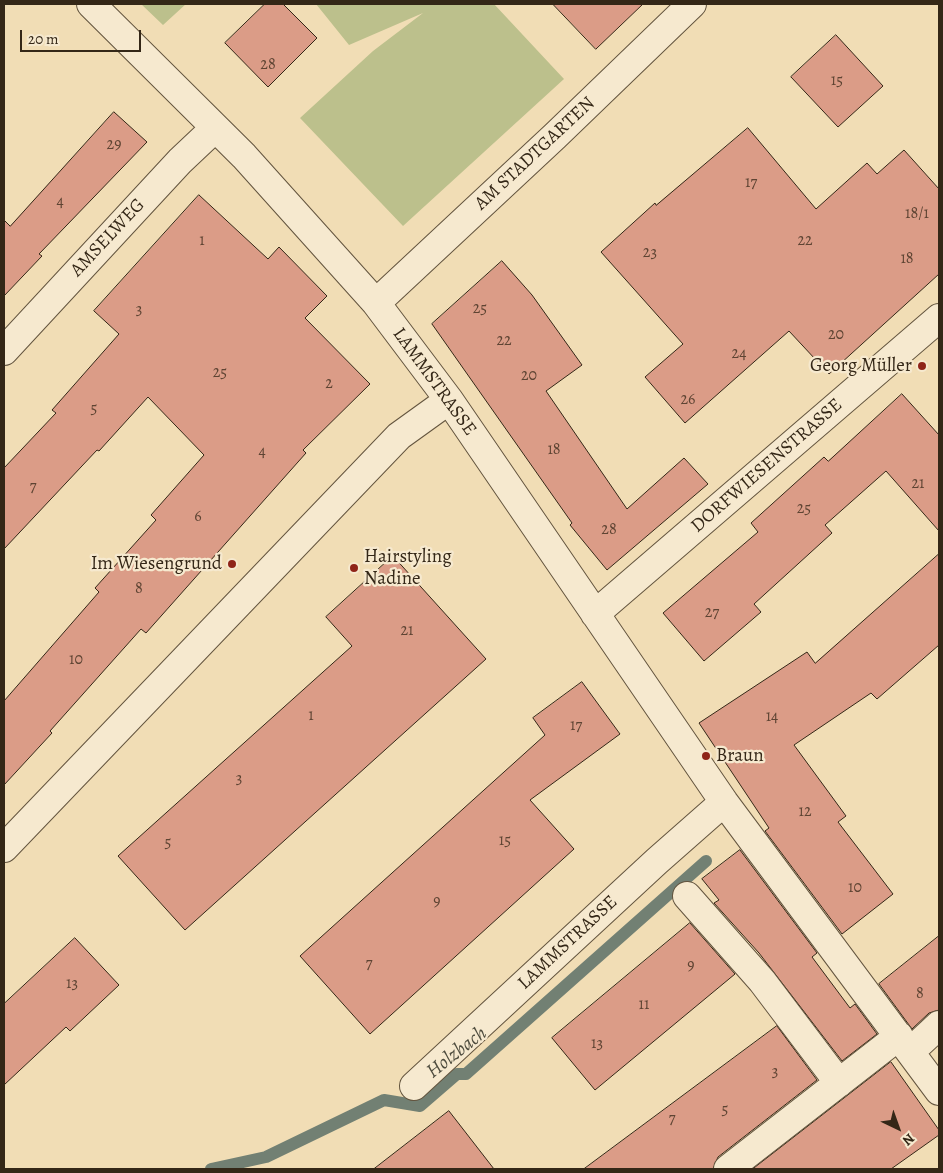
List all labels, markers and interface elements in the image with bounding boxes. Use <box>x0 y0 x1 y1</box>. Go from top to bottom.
scale bar <box>22 20 144 52</box>
text: 20 m <box>28 29 59 49</box>
house number: 28 <box>260 55 276 75</box>
house number: 15 <box>831 71 843 91</box>
street label: AM STADTGARTEN <box>470 92 600 216</box>
house number: 29 <box>107 135 121 155</box>
house number: 17 <box>745 173 757 193</box>
house number: 4 <box>56 192 64 212</box>
street label: AMSELWEG <box>66 194 150 282</box>
house number: 18/1 <box>905 204 929 224</box>
house number: 1 <box>199 231 205 251</box>
house number: 22 <box>797 231 813 251</box>
house number: 23 <box>643 243 657 263</box>
house number: 18 <box>900 249 914 269</box>
house number: 25 <box>473 299 487 319</box>
house number: 3 <box>136 300 142 320</box>
street label: LAMMSTRASSE <box>387 324 481 440</box>
house number: 20 <box>828 325 844 345</box>
house number: 22 <box>496 331 512 351</box>
house number: 24 <box>732 344 746 364</box>
place label: Georg Müller <box>810 355 912 377</box>
marker: Georg Müller <box>916 360 928 372</box>
house number: 25 <box>213 363 227 383</box>
house number: 20 <box>521 366 537 386</box>
house number: 2 <box>325 374 333 394</box>
house number: 26 <box>681 390 695 410</box>
street label: DORFWIESENSTRASSE <box>687 394 847 538</box>
house number: 5 <box>91 399 97 419</box>
house number: 18 <box>547 440 561 460</box>
house number: 4 <box>258 442 266 462</box>
house number: 21 <box>911 474 925 494</box>
house number: 7 <box>30 477 36 497</box>
house number: 25 <box>797 499 811 519</box>
house number: 6 <box>194 507 202 527</box>
house number: 28 <box>601 520 617 540</box>
place label: Hairstyling Nadine <box>364 546 452 590</box>
place label: Im Wiesengrund <box>91 553 222 575</box>
marker: Im Wiesengrund <box>226 558 238 570</box>
marker: Hairstyling Nadine <box>348 562 360 574</box>
house number: 8 <box>135 579 143 599</box>
house number: 27 <box>705 603 719 623</box>
house number: 21 <box>400 621 414 641</box>
house number: 10 <box>69 650 83 670</box>
house number: 1 <box>308 706 314 726</box>
house number: 14 <box>766 707 778 727</box>
house number: 17 <box>570 716 582 736</box>
place label: Braun <box>716 745 764 767</box>
marker: Braun <box>700 750 712 762</box>
house number: 3 <box>236 769 242 789</box>
house number: 12 <box>798 802 812 822</box>
house number: 15 <box>499 831 511 851</box>
house number: 5 <box>165 833 171 853</box>
house number: 10 <box>848 878 862 898</box>
street label: LAMMSTRASSE <box>513 891 623 995</box>
house number: 9 <box>433 892 441 912</box>
house number: 7 <box>366 954 372 974</box>
house number: 9 <box>687 956 695 976</box>
house number: 13 <box>66 974 78 994</box>
house number: 8 <box>916 984 924 1004</box>
house number: 11 <box>639 995 649 1015</box>
water label: Holzbach <box>422 1022 492 1084</box>
house number: 13 <box>591 1034 603 1054</box>
house number: 3 <box>772 1062 778 1082</box>
house number: 5 <box>722 1100 728 1120</box>
north arrow <box>873 1103 923 1153</box>
house number: 7 <box>669 1109 675 1129</box>
text: N <box>898 1129 919 1150</box>

